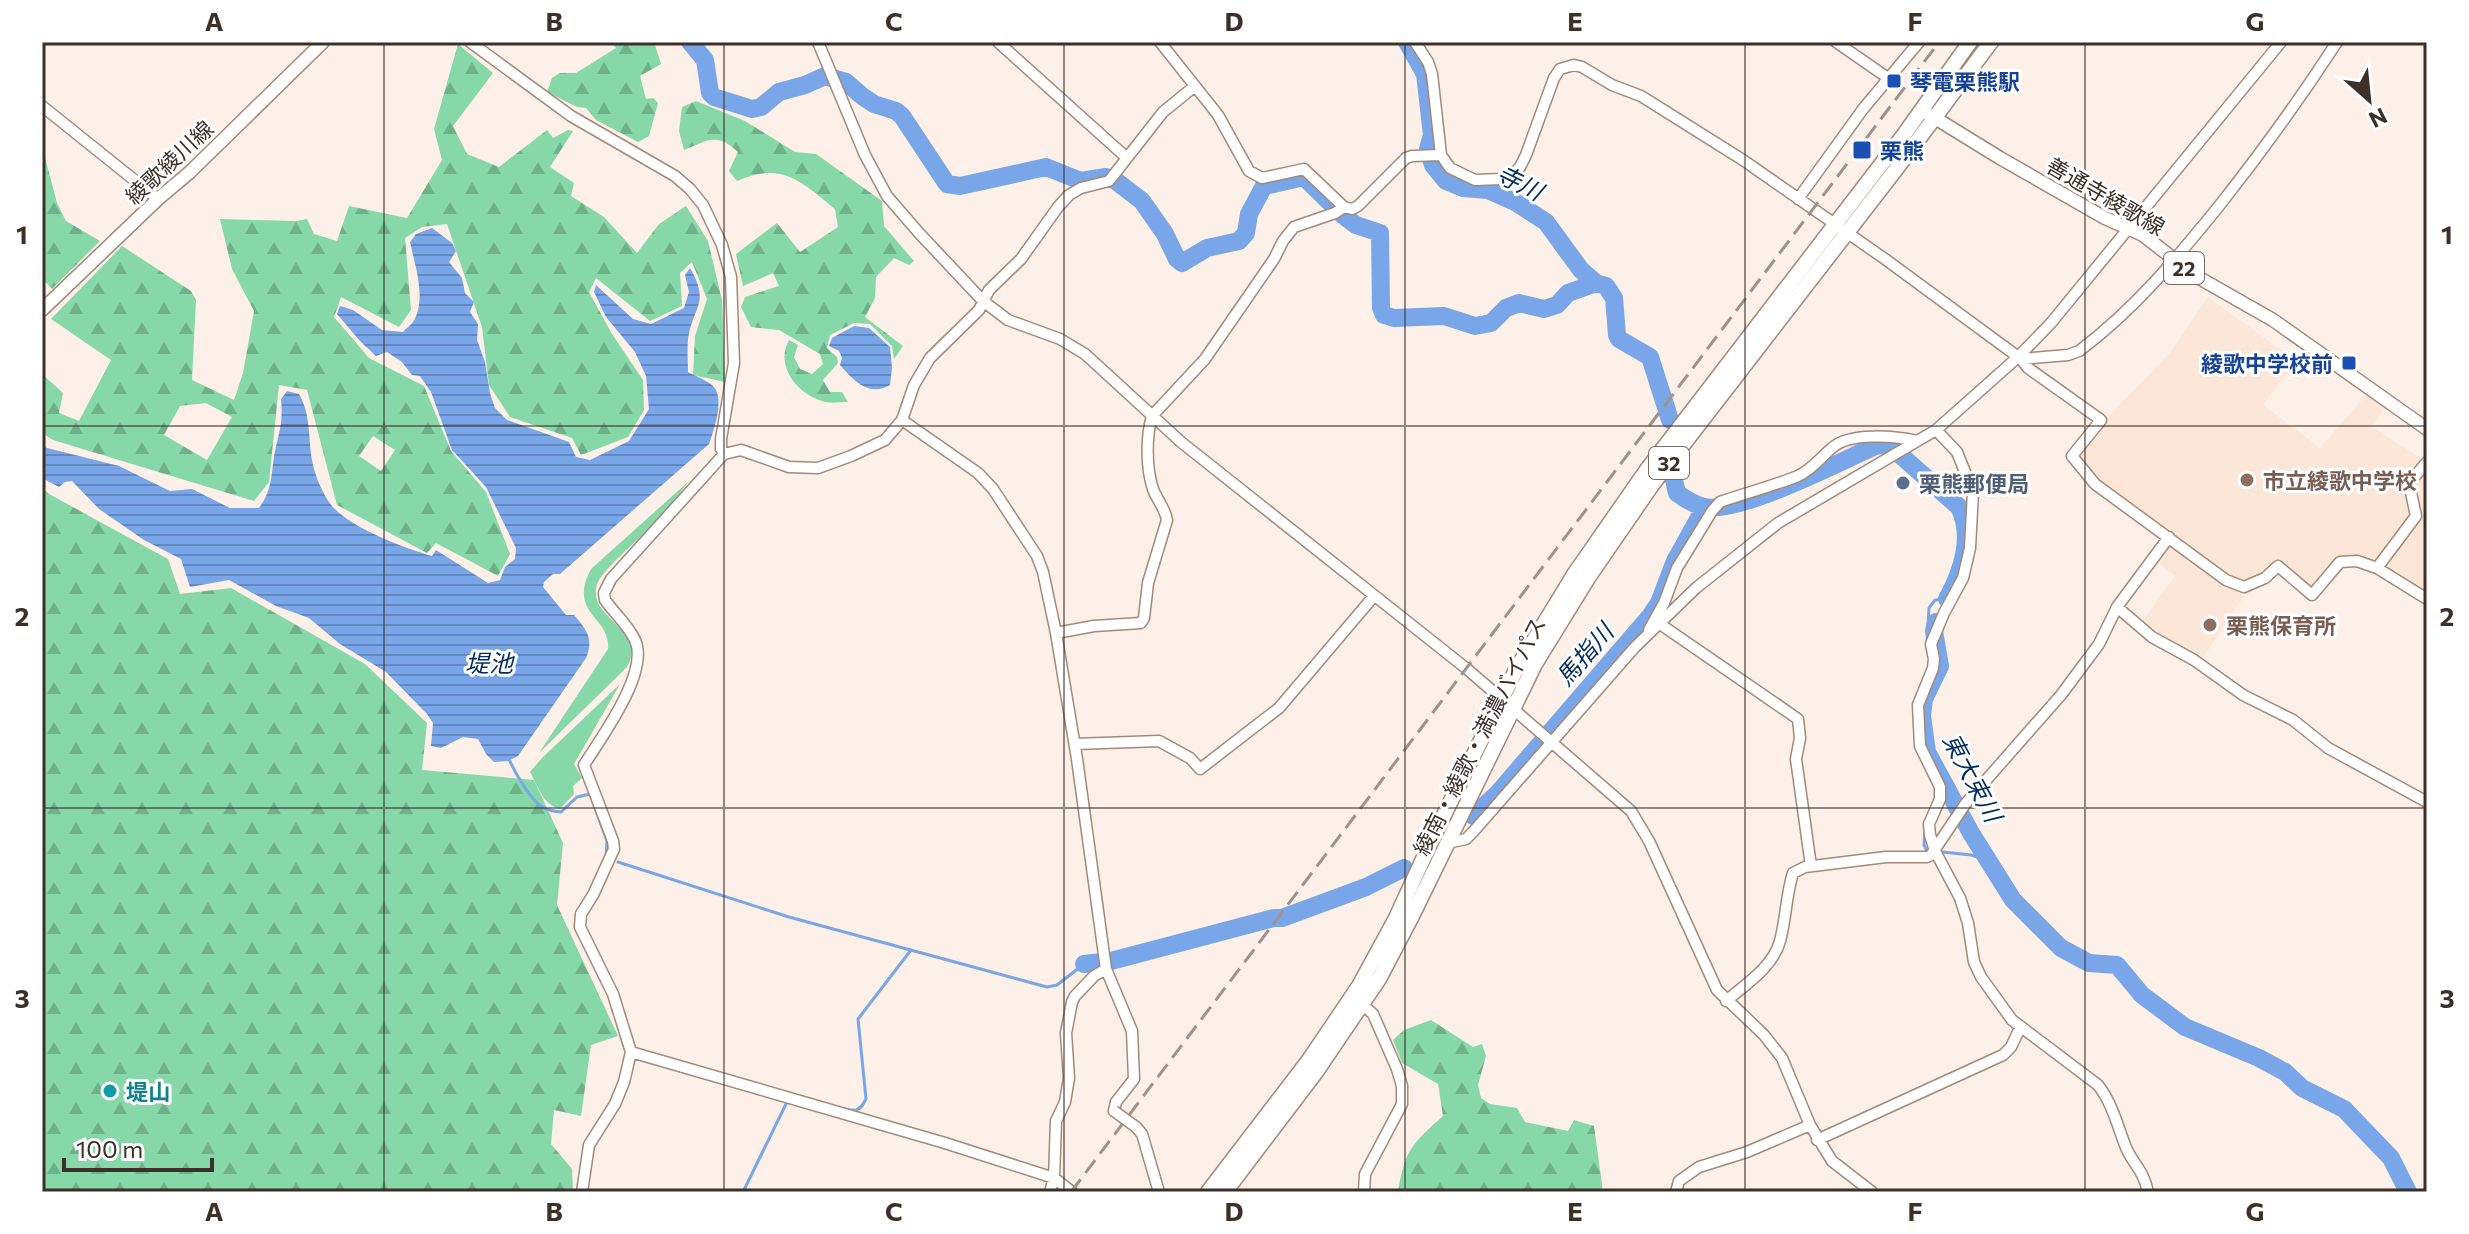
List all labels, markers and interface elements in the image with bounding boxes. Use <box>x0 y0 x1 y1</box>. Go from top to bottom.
text: A <box>205 5 224 36</box>
text: B <box>545 5 563 36</box>
text: C <box>885 5 903 36</box>
text: D <box>1224 5 1244 36</box>
text: E <box>1567 5 1583 36</box>
text: F <box>1907 5 1923 36</box>
text: G <box>2246 5 2264 36</box>
north arrow <box>2329 60 2409 140</box>
place label: 琴電栗熊駅 <box>1910 68 2020 95</box>
marker: 琴電栗熊駅 <box>1885 72 1903 90</box>
text: N <box>2365 102 2392 134</box>
street label: 綾歌綾川線 <box>120 115 218 209</box>
place label: 栗熊 <box>1880 137 1924 164</box>
marker: 栗熊 <box>1851 139 1873 161</box>
street label: 善通寺綾歌線 <box>2042 151 2170 241</box>
water label: 寺川 <box>1492 158 1551 207</box>
text: 1 <box>16 218 28 249</box>
text: 1 <box>2441 218 2453 249</box>
road number: 22 <box>2164 252 2204 284</box>
place label: 綾歌中学校前 <box>2201 350 2333 377</box>
marker: 綾歌中学校前 <box>2340 354 2358 372</box>
road number: 32 <box>1649 447 1689 479</box>
place label: 市立綾歌中学校 <box>2263 467 2417 494</box>
place label: 栗熊郵便局 <box>1919 470 2029 497</box>
marker: 市立綾歌中学校 <box>2238 471 2256 489</box>
marker: 栗熊郵便局 <box>1894 474 1912 492</box>
text: 2 <box>15 600 29 631</box>
text: 2 <box>2440 600 2454 631</box>
street label: 綾南・綾歌・満濃バイパス <box>1407 612 1551 860</box>
place label: 栗熊保育所 <box>2226 612 2336 639</box>
water label: 馬指川 <box>1549 615 1621 691</box>
marker: 栗熊保育所 <box>2201 616 2219 634</box>
water label: 堤池 <box>465 648 515 677</box>
water label: 東大束川 <box>1938 728 2010 829</box>
text: 3 <box>14 982 30 1013</box>
text: 3 <box>2439 982 2455 1013</box>
place label: 堤山 <box>126 1078 170 1105</box>
marker: 堤山 <box>101 1082 119 1100</box>
scale bar <box>64 1122 212 1172</box>
text: 100 m <box>76 1134 143 1163</box>
text: A <box>205 1195 224 1226</box>
text: B <box>545 1195 563 1226</box>
text: C <box>885 1195 903 1226</box>
text: D <box>1224 1195 1244 1226</box>
text: E <box>1567 1195 1583 1226</box>
text: F <box>1907 1195 1923 1226</box>
text: G <box>2246 1195 2264 1226</box>

